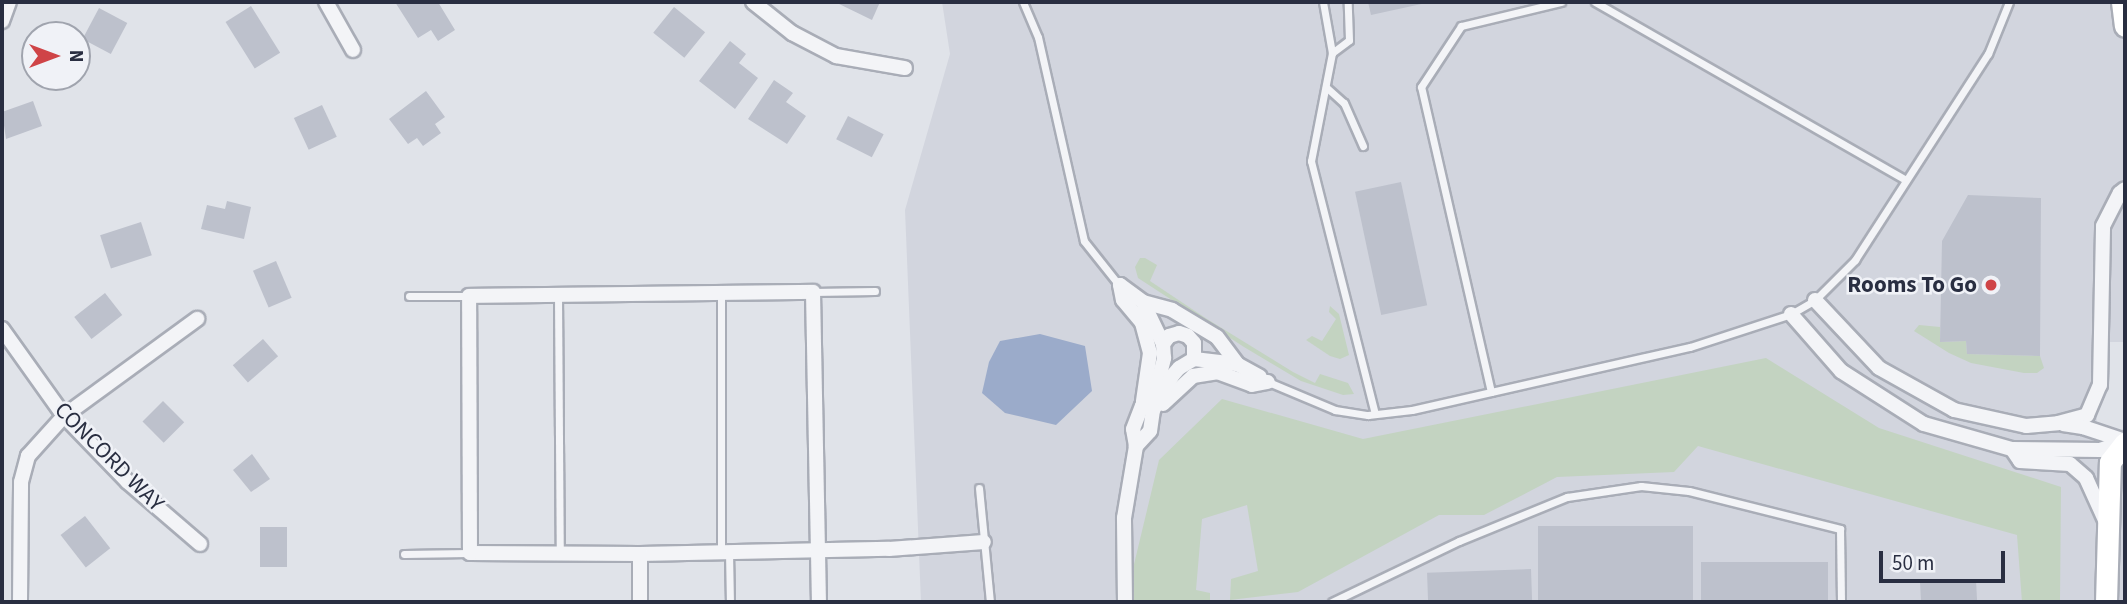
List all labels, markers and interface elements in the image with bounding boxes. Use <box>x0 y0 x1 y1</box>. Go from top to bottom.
north arrow <box>21 21 91 91</box>
text: N <box>62 50 89 62</box>
place label: Rooms To Go <box>1847 271 1977 299</box>
marker: Rooms To Go <box>1983 277 1999 293</box>
street label: CONCORD WAY <box>49 397 169 517</box>
scale bar <box>1882 538 2008 582</box>
text: 50 m <box>1892 548 1934 578</box>

